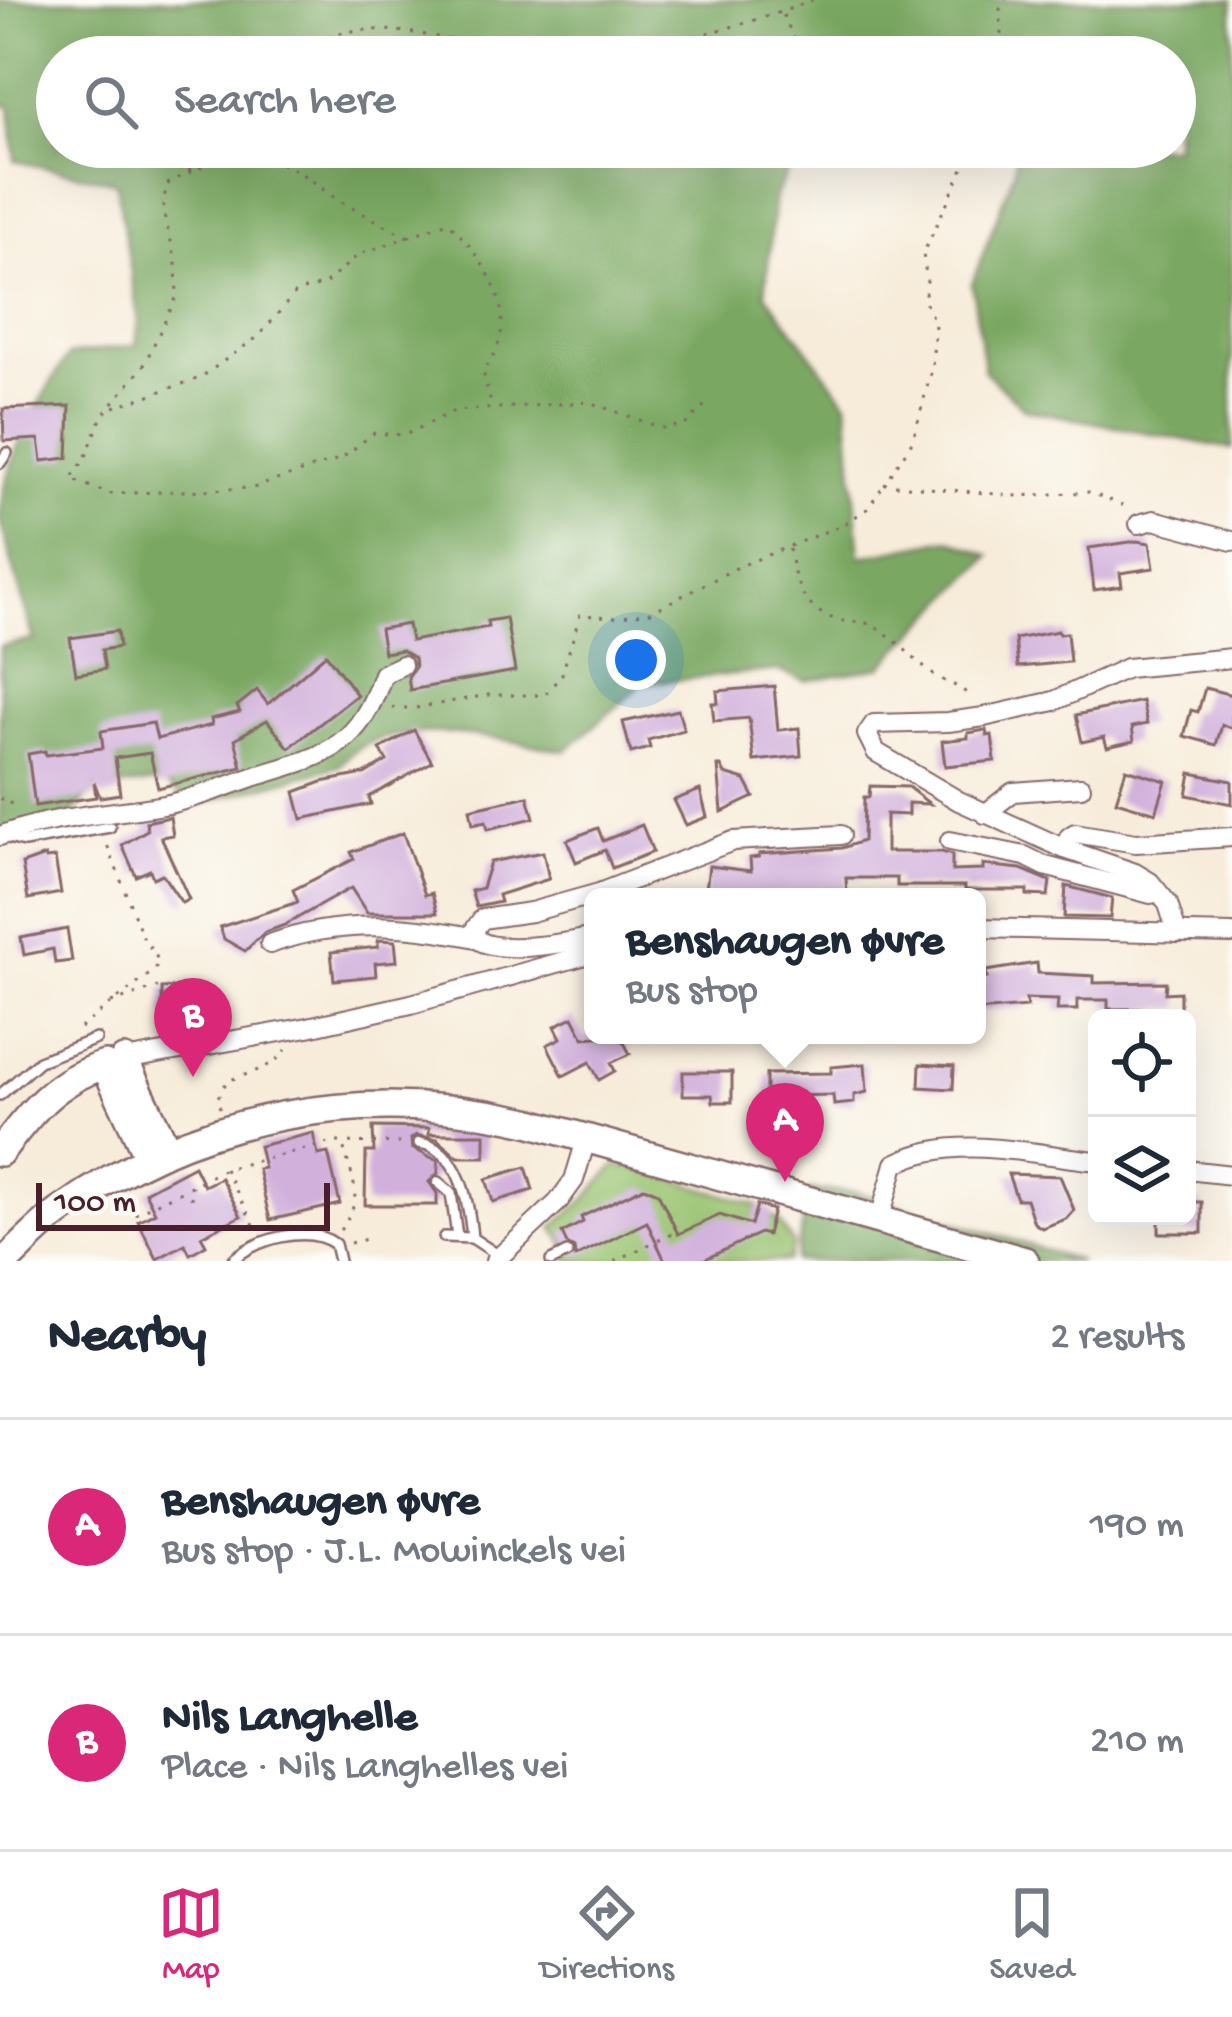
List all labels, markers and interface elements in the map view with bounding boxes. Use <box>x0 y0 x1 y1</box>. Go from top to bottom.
search box <box>36 36 1196 168</box>
icon: search <box>78 69 144 135</box>
text: Search here <box>174 76 396 129</box>
your location <box>606 630 666 690</box>
popup <box>584 888 986 1044</box>
text: Benshaugen øvre <box>626 917 944 970</box>
text: Bus stop <box>626 970 758 1016</box>
pin: B <box>154 978 232 1077</box>
map controls <box>1088 1009 1196 1225</box>
button: locate <box>1088 1009 1196 1117</box>
pin: A <box>746 1083 824 1182</box>
button: layers <box>1088 1117 1196 1225</box>
scale bar <box>36 1177 330 1230</box>
text: 100 m <box>54 1185 136 1223</box>
text: Nearby <box>48 1309 206 1369</box>
text: 2 results <box>1050 1316 1184 1362</box>
text: Benshaugen øvre <box>162 1477 480 1530</box>
text: A <box>75 1504 99 1550</box>
text: 190 m <box>1090 1504 1184 1550</box>
text: Bus stop · J.L. Mowinckels vei <box>162 1530 626 1576</box>
text: Nils Langhelle <box>162 1693 417 1746</box>
text: B <box>77 1720 97 1766</box>
text: 210 m <box>1090 1720 1184 1766</box>
text: Place · Nils Langhelles vei <box>162 1746 568 1792</box>
tab: Map <box>158 1880 224 1990</box>
tab: Directions <box>540 1880 674 1990</box>
tab: Saved <box>990 1880 1074 1990</box>

